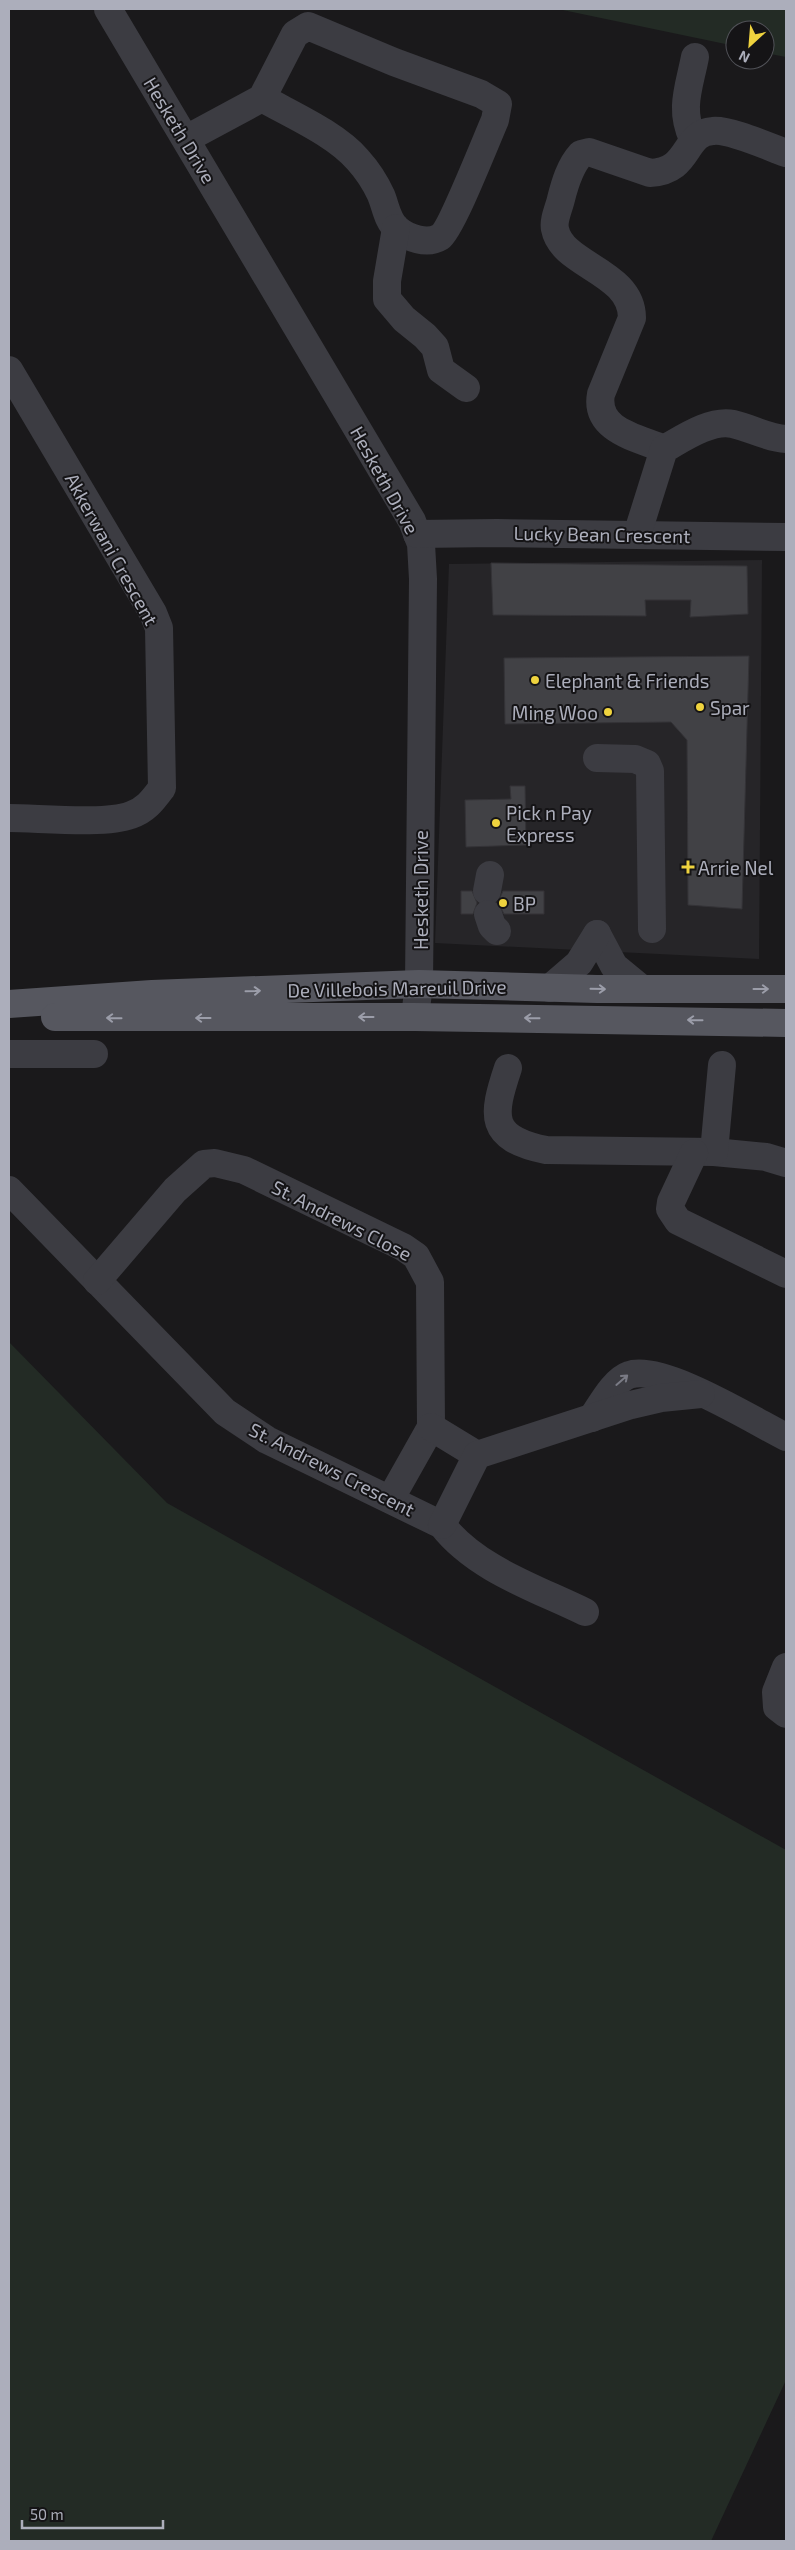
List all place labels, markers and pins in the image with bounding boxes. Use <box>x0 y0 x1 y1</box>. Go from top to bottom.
place label: Elephant & Friends <box>545 669 709 692</box>
marker: Elephant & Friends <box>529 674 541 686</box>
place label: Spar <box>710 696 750 719</box>
place label: Ming Woo <box>512 701 598 724</box>
marker: Spar <box>694 701 706 713</box>
marker: Ming Woo <box>602 706 614 718</box>
place label: Pick n Pay Express <box>506 801 592 846</box>
marker: Pick n Pay Express <box>490 817 502 829</box>
place label: Arrie Nel <box>698 856 774 879</box>
marker: Arrie Nel <box>682 861 694 873</box>
place label: BP <box>513 892 536 915</box>
marker: BP <box>497 897 509 909</box>

